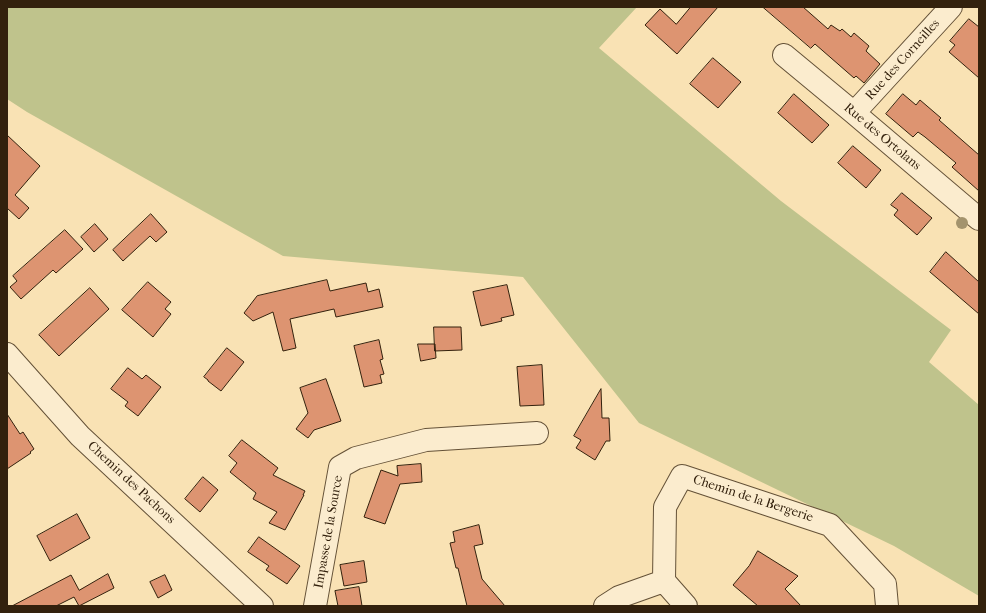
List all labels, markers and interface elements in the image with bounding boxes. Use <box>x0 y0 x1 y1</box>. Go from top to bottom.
street label: Rue des Corneilles <box>863 16 943 104</box>
street label: Rue des Ortolans <box>840 100 924 174</box>
street label: Chemin des Pachons <box>84 438 178 528</box>
street label: Chemin de la Bergerie <box>691 472 815 526</box>
street label: Impasse de la Source <box>311 474 347 590</box>

